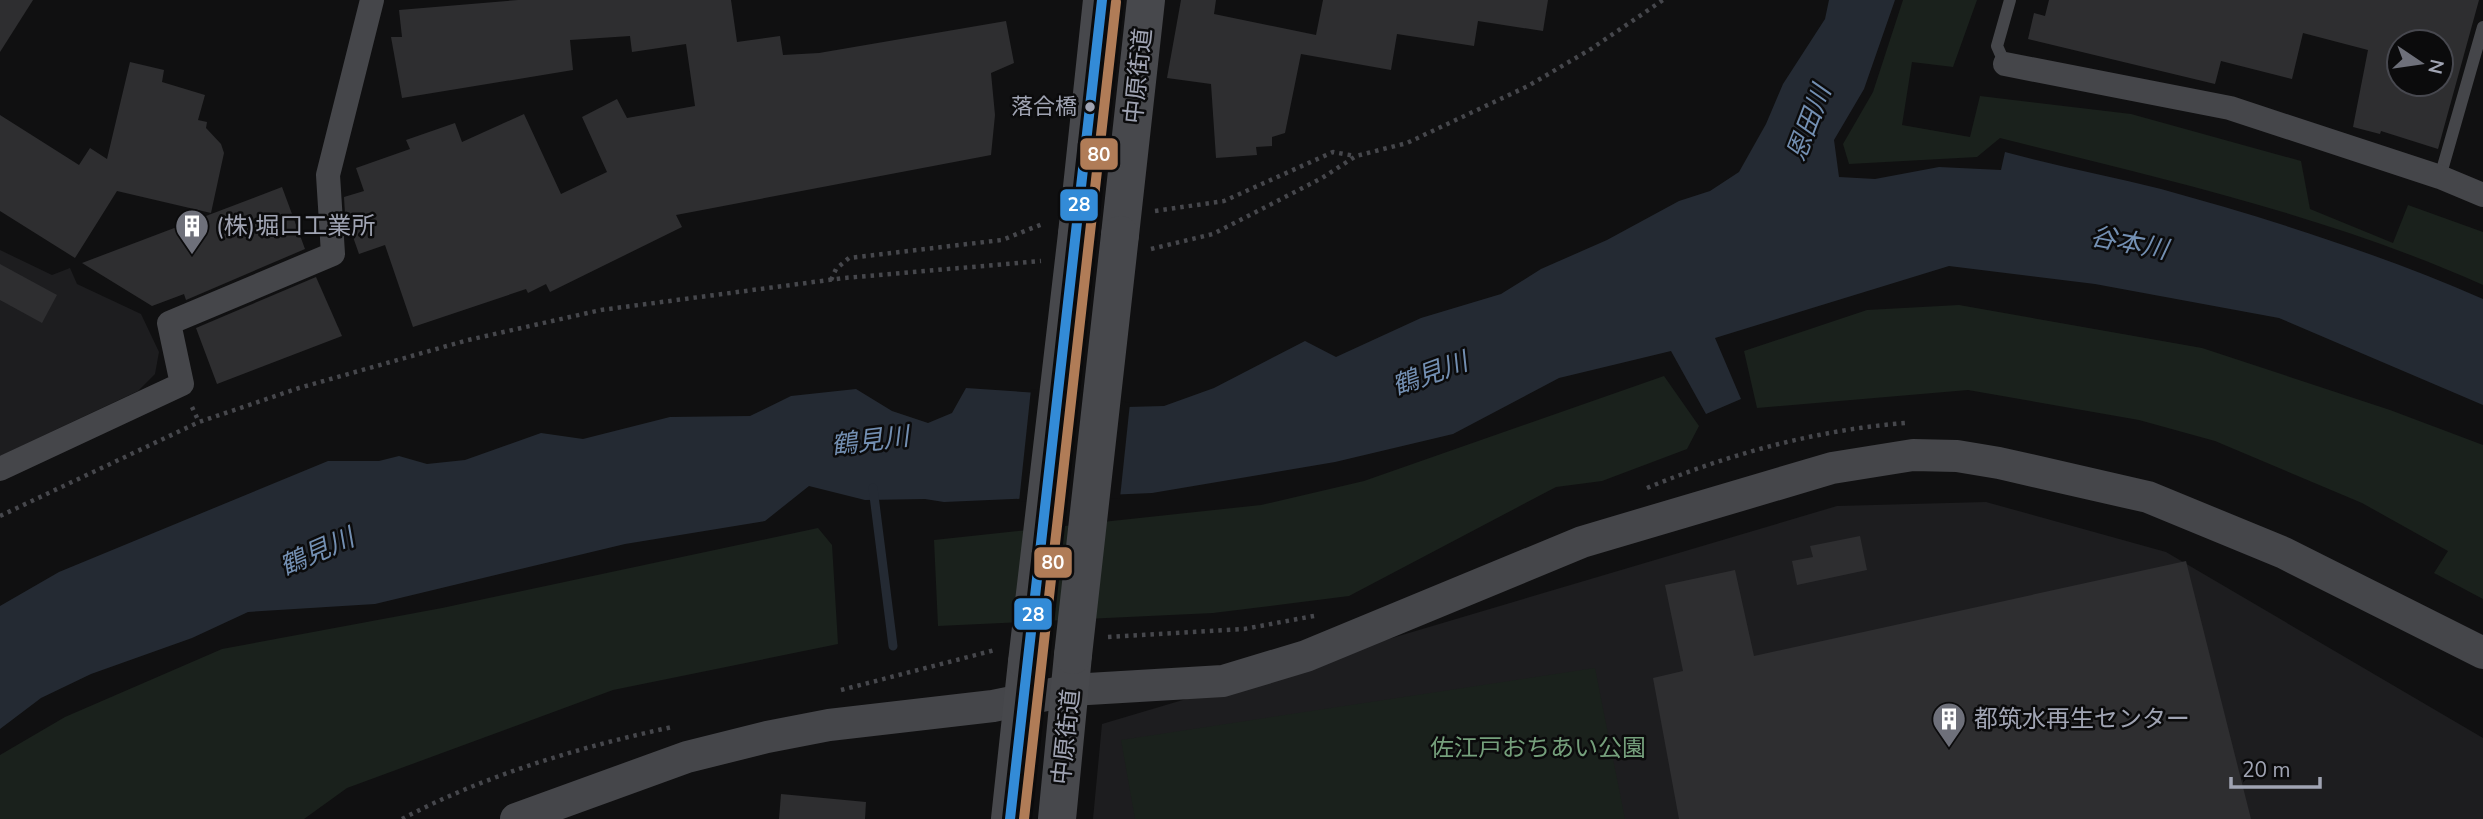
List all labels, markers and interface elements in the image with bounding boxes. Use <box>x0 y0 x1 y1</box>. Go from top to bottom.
street label: 中原街道 <box>1117 27 1159 125</box>
north arrow <box>2385 28 2455 98</box>
text: N <box>2421 57 2450 76</box>
water label: 恩田川 <box>1779 78 1840 166</box>
place label: 落合橋 <box>1011 92 1077 122</box>
marker: 落合橋 <box>1083 100 1097 114</box>
line badge: 80 <box>1079 137 1119 171</box>
text: 80 <box>1088 142 1110 168</box>
line badge: 28 <box>1059 188 1099 222</box>
text: 28 <box>1068 192 1090 218</box>
building icon: (株)堀口工業所 <box>173 207 211 256</box>
place label: (株)堀口工業所 <box>216 210 375 242</box>
water label: 谷本川 <box>2087 218 2174 268</box>
water label: 鶴見川 <box>1387 343 1475 404</box>
water label: 鶴見川 <box>829 419 914 463</box>
water label: 鶴見川 <box>274 519 362 584</box>
line badge: 80 <box>1033 546 1073 579</box>
text: 80 <box>1042 550 1064 576</box>
line badge: 28 <box>1013 597 1053 631</box>
text: 28 <box>1022 602 1044 628</box>
street label: 中原街道 <box>1045 688 1087 786</box>
building icon: 都筑水再生センター <box>1930 700 1968 749</box>
place label: 都筑水再生センター <box>1974 703 2190 735</box>
park label: 佐江戸おちあい公園 <box>1430 732 1646 764</box>
scale bar <box>2231 746 2320 790</box>
text: 20 m <box>2242 756 2291 784</box>

